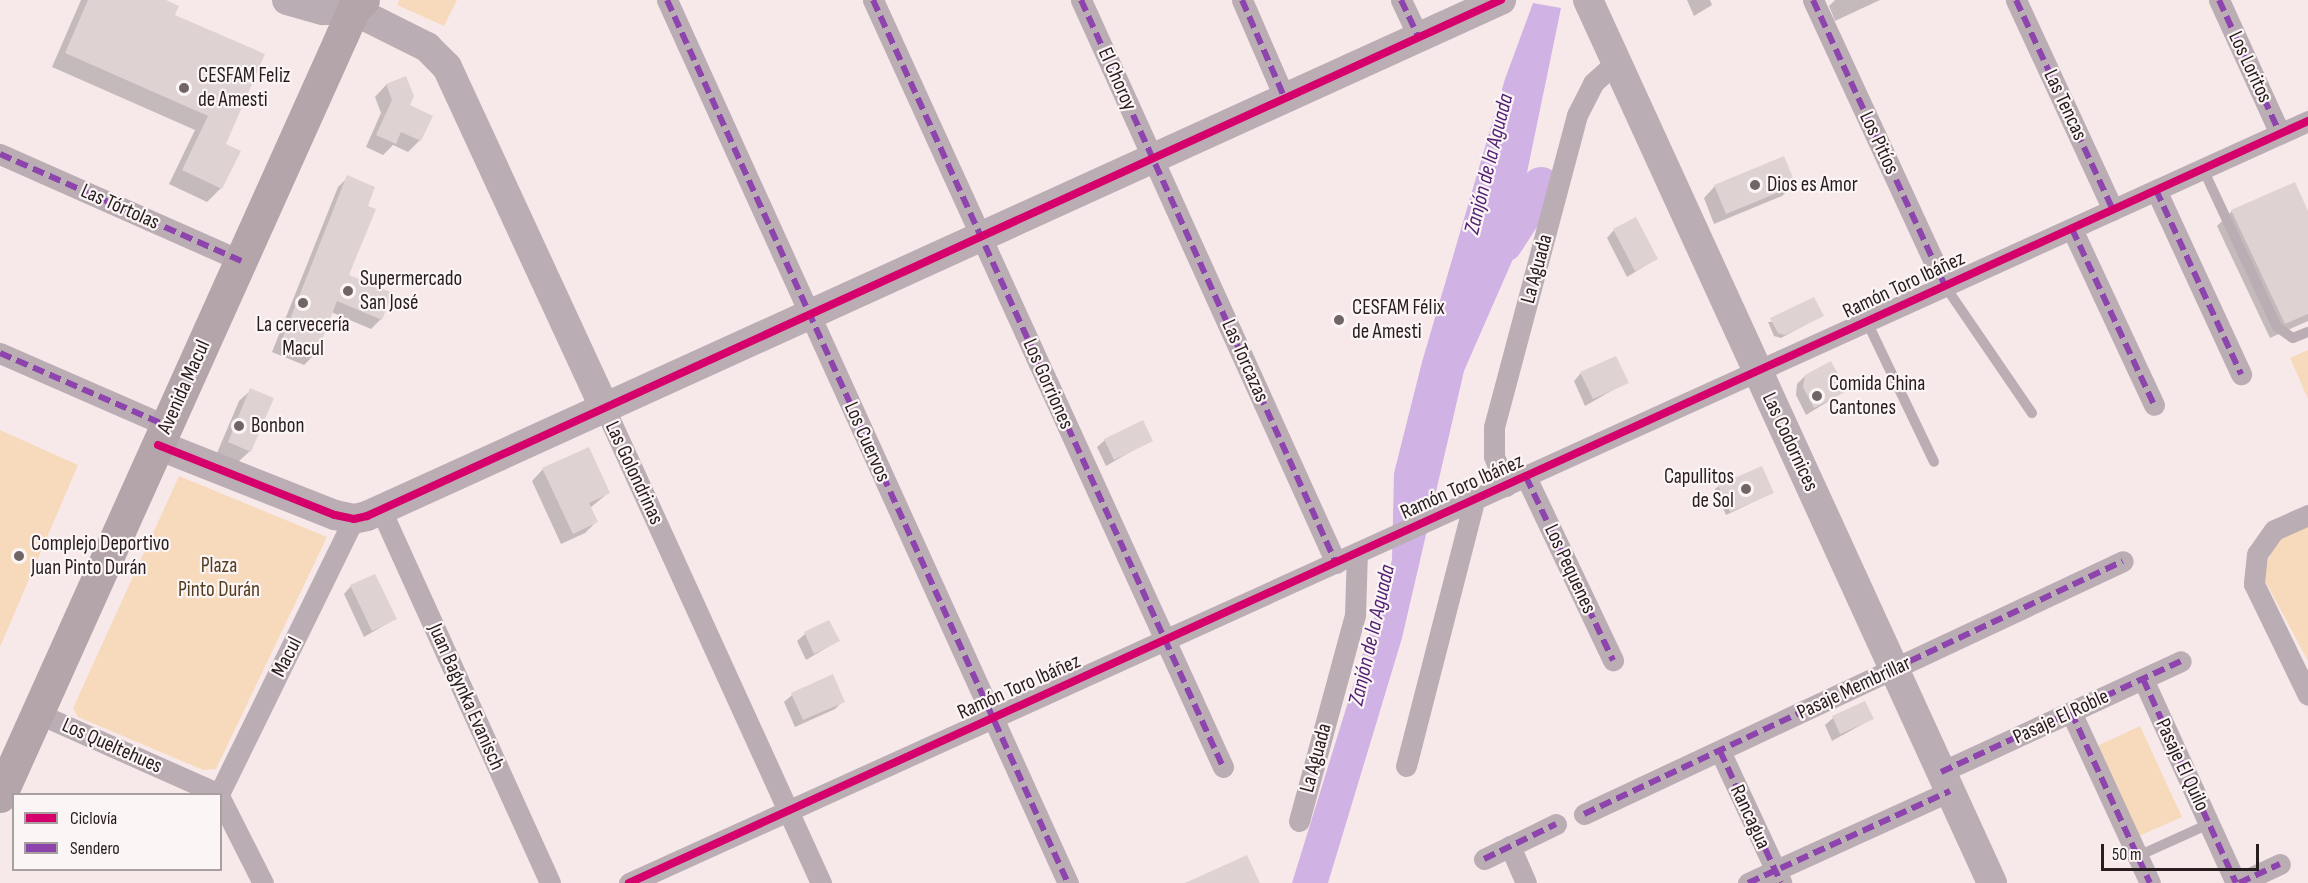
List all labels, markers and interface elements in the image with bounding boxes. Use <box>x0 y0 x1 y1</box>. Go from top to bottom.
street label: Los Loritos <box>2223 27 2277 107</box>
street label: El Choroy <box>1092 44 1142 114</box>
place label: CESFAM Feliz de Amesti <box>198 63 290 113</box>
street label: Las Tencas <box>2038 66 2092 144</box>
marker: CESFAM Feliz de Amesti <box>175 79 193 97</box>
water label: Zanjón de la Aguada <box>1459 91 1519 237</box>
street label: Los Pitíos <box>1854 108 1904 178</box>
place label: Dios es Amor <box>1767 172 1858 198</box>
marker: Dios es Amor <box>1748 178 1762 192</box>
street label: Las Tórtolas <box>77 179 163 235</box>
street label: La Aguada <box>1516 232 1558 306</box>
street label: Ramón Toro Ibáñez <box>1839 246 1969 324</box>
place label: Supermercado San José <box>360 266 462 316</box>
marker: Supermercado San José <box>341 284 355 298</box>
place label: CESFAM Félix de Amesti <box>1352 295 1445 345</box>
marker: La cervecería Macul <box>296 296 310 310</box>
marker: CESFAM Félix de Amesti <box>1330 311 1348 329</box>
place label: La cervecería Macul <box>256 312 350 362</box>
street label: Las Torcazas <box>1216 316 1274 406</box>
street label: Los Gorriones <box>1017 335 1079 433</box>
street label: Avenida Macul <box>152 336 216 438</box>
place label: Comida China Cantones <box>1829 371 1925 421</box>
street label: Las Codornices <box>1756 389 1824 495</box>
marker: Comida China Cantones <box>1810 389 1824 403</box>
street label: Los Cuervos <box>838 398 896 486</box>
place label: Bonbon <box>251 413 304 439</box>
street label: Las Golondrinas <box>599 417 669 529</box>
marker: Bonbon <box>232 419 246 433</box>
street label: Ramón Toro Ibáñez <box>1397 449 1527 525</box>
place label: Capullitos de Sol <box>1664 464 1734 514</box>
marker: Capullitos de Sol <box>1739 482 1753 496</box>
street label: Los Pequenes <box>1538 520 1602 618</box>
place label: Complejo Deportivo Juan Pinto Durán <box>31 531 169 581</box>
marker: Complejo Deportivo Juan Pinto Durán <box>12 549 26 563</box>
park label: Plaza Pinto Durán <box>178 553 260 603</box>
water label: Zanjón de la Aguada <box>1343 562 1401 708</box>
street label: Juan Bagynka Evanisch <box>422 620 510 774</box>
street label: Macul <box>266 633 308 681</box>
street label: Ramón Toro Ibáñez <box>954 649 1084 725</box>
street label: Pasaje Membrillar <box>1793 651 1915 725</box>
street label: Pasaje El Roble <box>2009 684 2113 750</box>
street label: Los Queltehues <box>58 713 166 779</box>
street label: Pasaje El Quilo <box>2150 715 2214 815</box>
street label: La Aguada <box>1295 721 1337 795</box>
street label: Rancagua <box>1724 781 1776 853</box>
legend <box>12 793 222 871</box>
text: Ciclovía <box>70 808 117 829</box>
scale bar <box>2104 832 2262 870</box>
text: Sendero <box>70 838 120 859</box>
text: 50 m <box>2112 844 2142 865</box>

